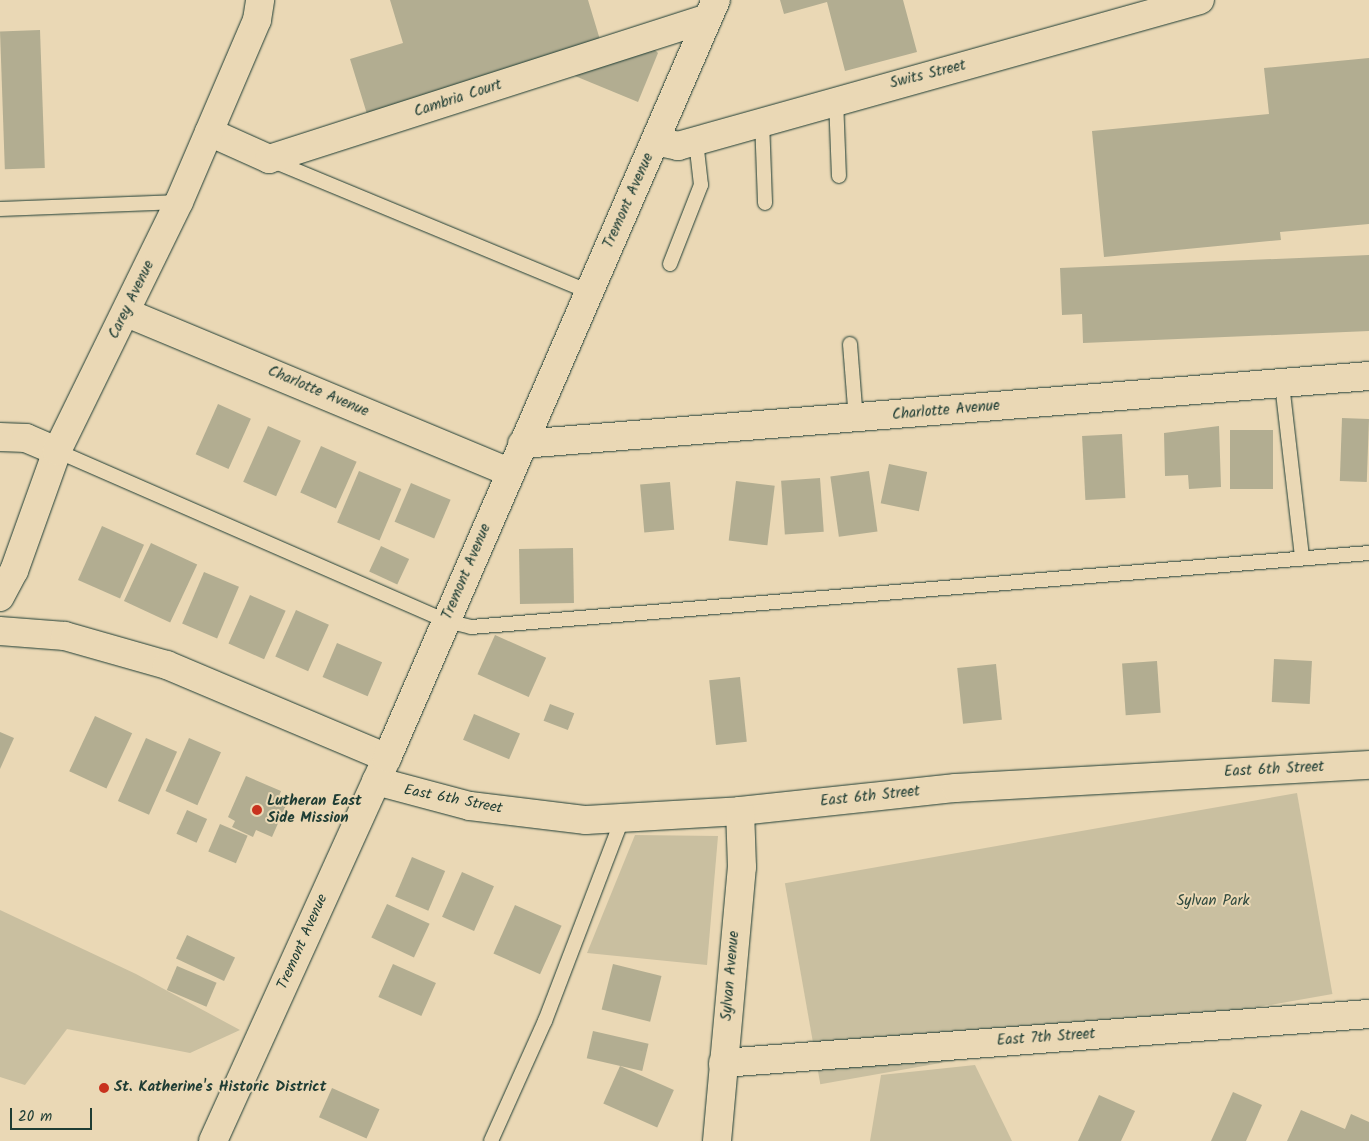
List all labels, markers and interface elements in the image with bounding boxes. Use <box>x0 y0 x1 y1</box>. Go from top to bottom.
street label: Swits Street <box>888 57 968 93</box>
street label: Cambria Court <box>412 76 504 122</box>
street label: Tremont Avenue <box>600 151 658 251</box>
street label: Carey Avenue <box>105 258 159 342</box>
street label: Charlotte Avenue <box>265 363 371 421</box>
street label: Charlotte Avenue <box>891 397 1001 425</box>
street label: Tremont Avenue <box>439 521 495 623</box>
street label: East 6th Street <box>1223 758 1325 782</box>
street label: East 6th Street <box>402 782 504 818</box>
street label: East 6th Street <box>819 783 921 811</box>
place label: Lutheran East Side Mission <box>267 792 362 827</box>
marker: Lutheran East Side Mission <box>251 804 263 816</box>
street label: Tremont Avenue <box>274 892 332 992</box>
park label: Sylvan Park <box>1176 893 1250 911</box>
street label: Sylvan Avenue <box>718 930 744 1022</box>
street label: East 7th Street <box>996 1026 1096 1050</box>
place label: St. Katherine's Historic District <box>114 1079 326 1097</box>
marker: St. Katherine's Historic District <box>98 1082 110 1094</box>
scale bar <box>12 1098 95 1130</box>
text: 20 m <box>18 1105 52 1129</box>

